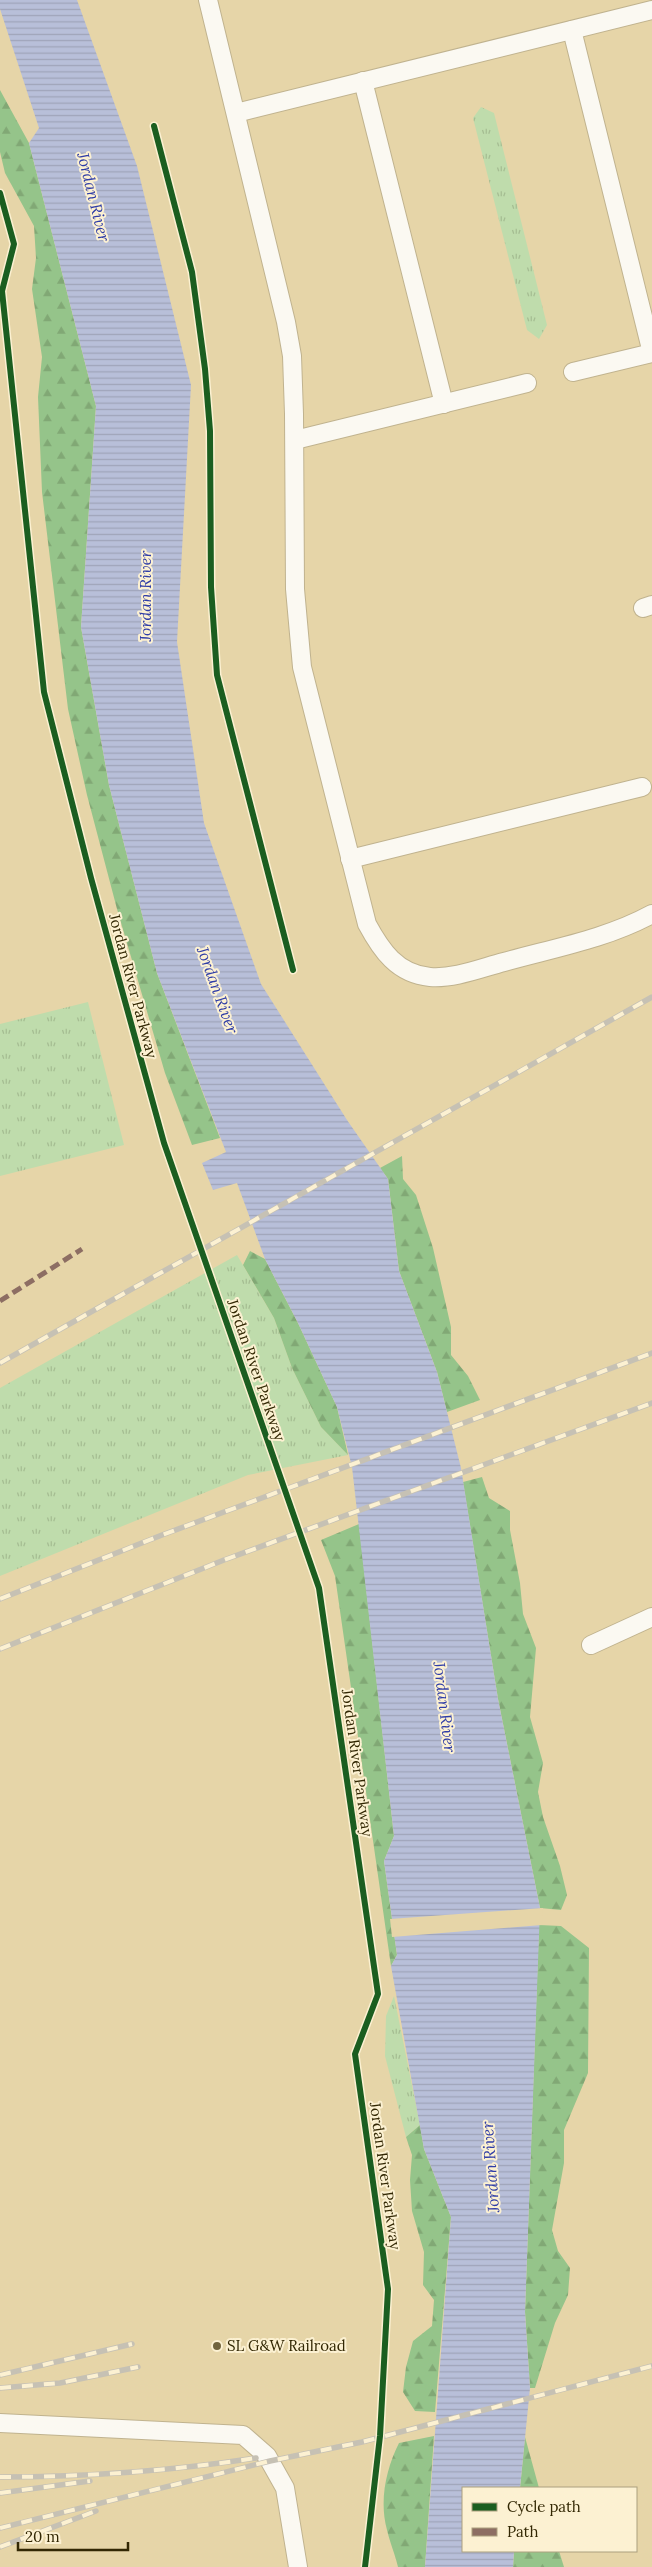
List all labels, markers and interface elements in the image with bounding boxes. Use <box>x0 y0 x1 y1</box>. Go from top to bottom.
water label: Jordan River <box>73 149 115 244</box>
water label: Jordan River <box>135 550 155 643</box>
street label: Jordan River Parkway <box>105 911 162 1060</box>
water label: Jordan River <box>193 943 243 1037</box>
street label: Jordan River Parkway <box>223 1295 290 1443</box>
water label: Jordan River <box>429 1660 461 1754</box>
street label: Jordan River Parkway <box>338 1687 377 1838</box>
street label: Jordan River Parkway <box>366 2100 405 2251</box>
water label: Jordan River <box>477 2120 503 2214</box>
place label: SL G&W Railroad <box>227 2336 346 2355</box>
marker: SL G&W Railroad <box>211 2340 223 2352</box>
legend <box>462 2487 637 2552</box>
text: Cycle path <box>507 2497 581 2516</box>
scale bar <box>18 2520 128 2552</box>
text: Path <box>507 2522 538 2541</box>
text: 20 m <box>25 2527 60 2546</box>

